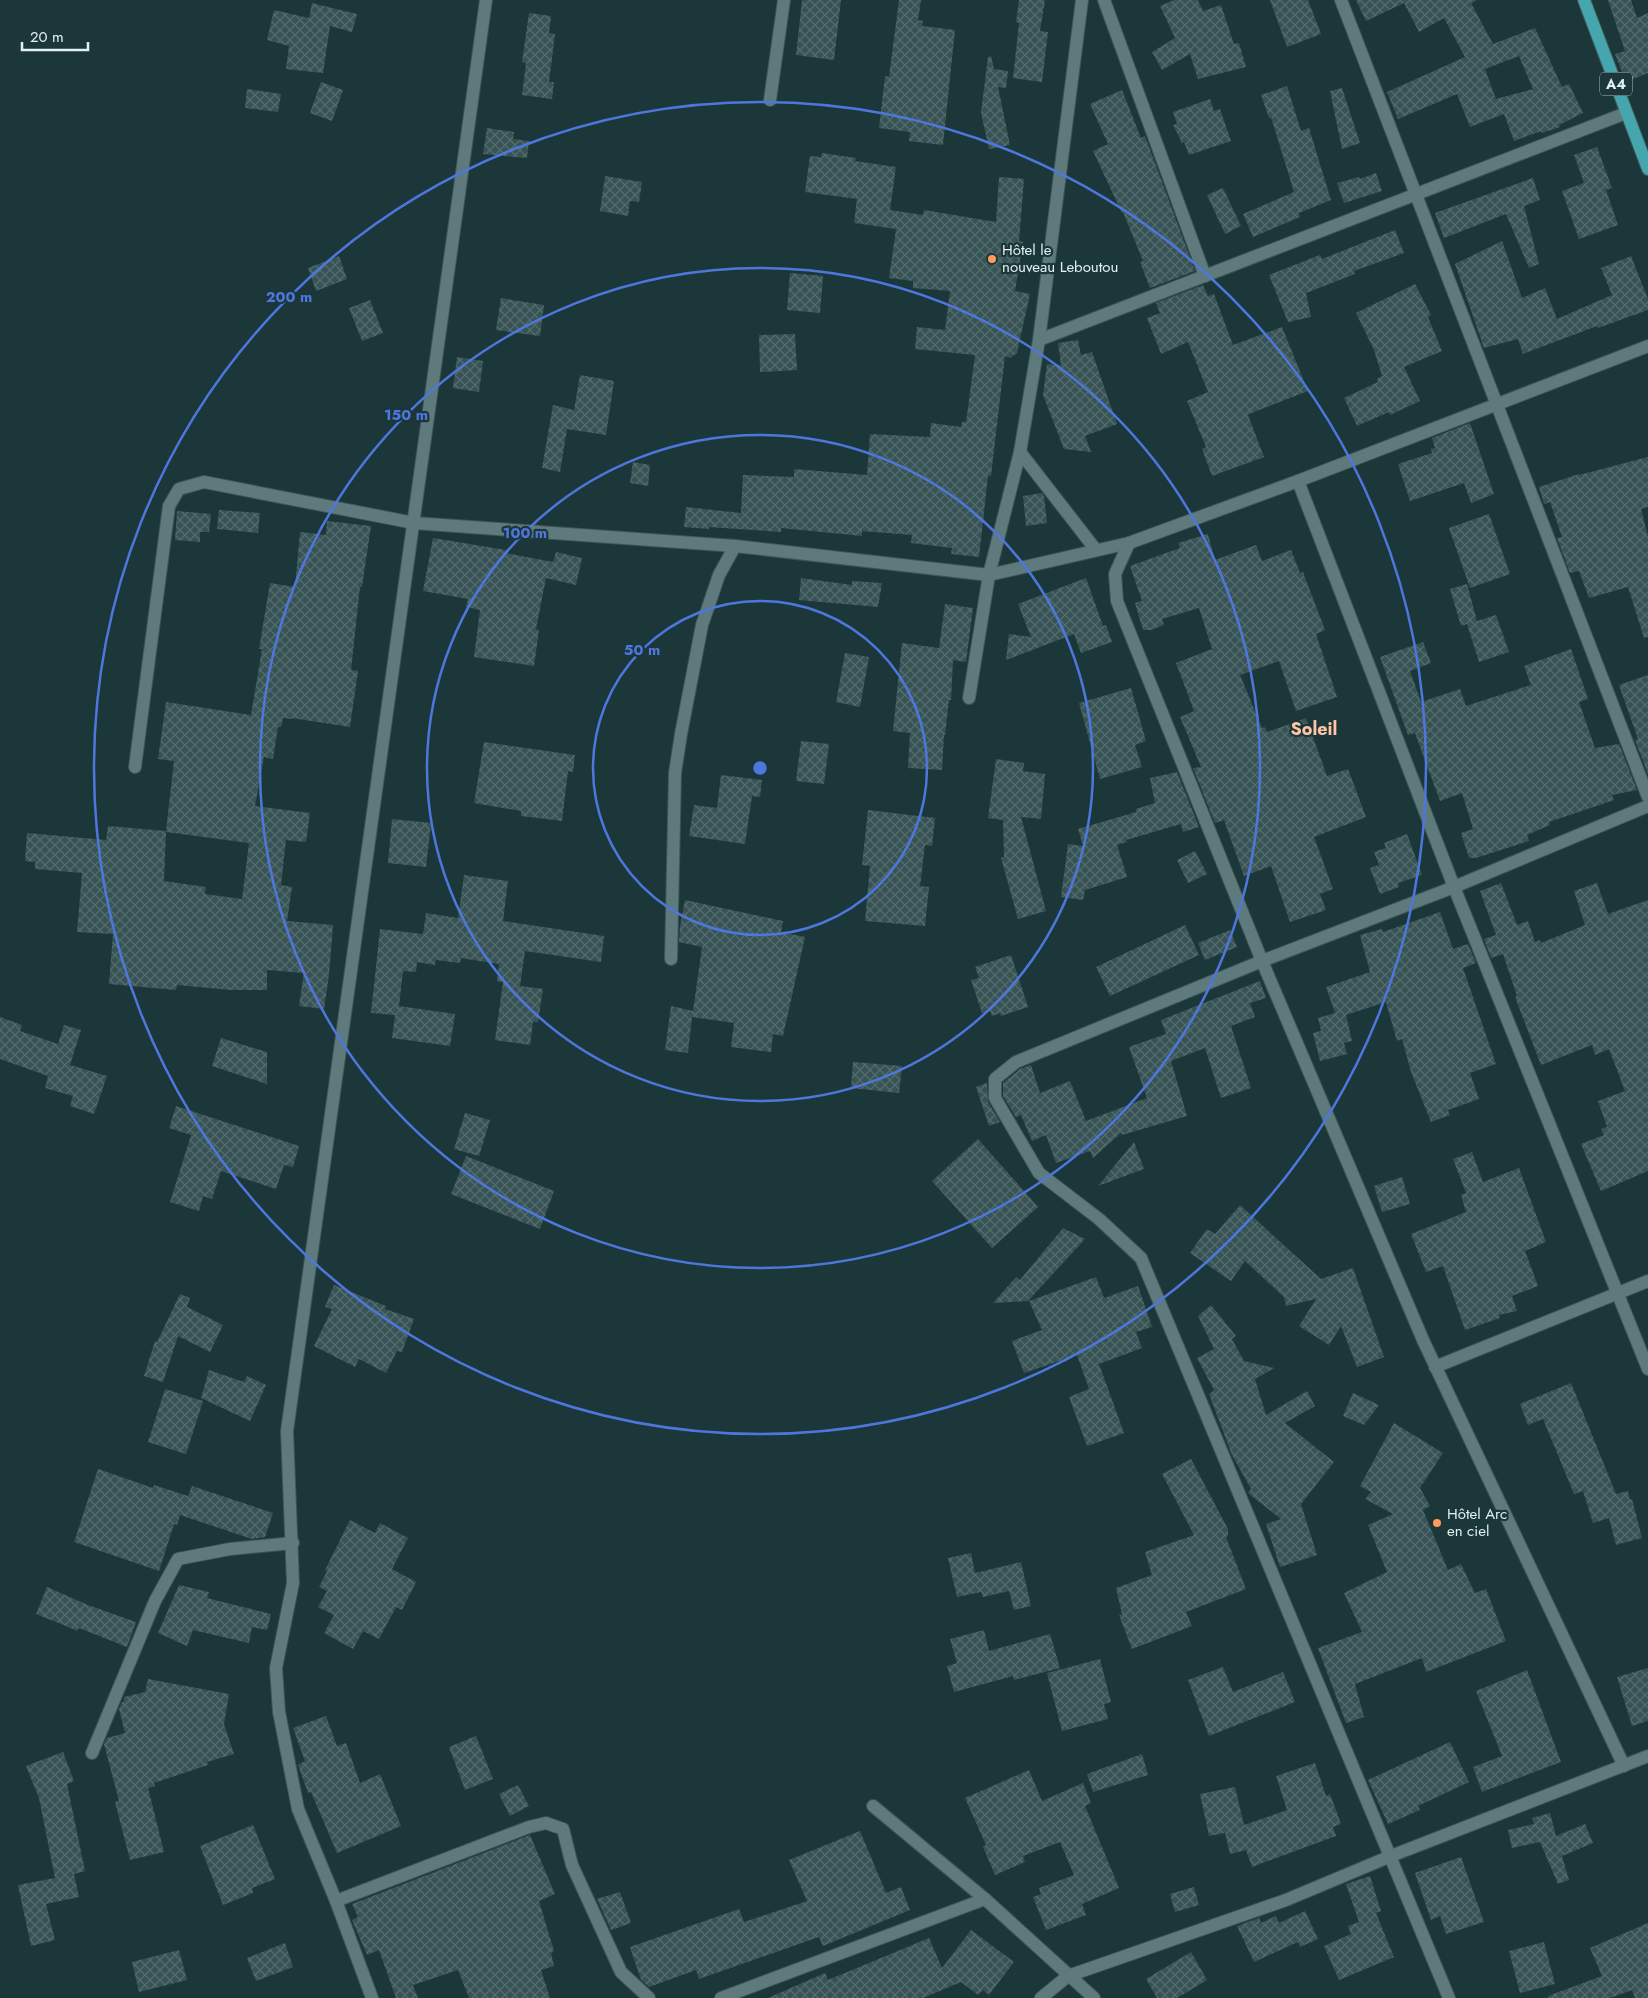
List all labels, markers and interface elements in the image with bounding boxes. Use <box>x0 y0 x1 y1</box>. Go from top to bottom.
scale bar <box>22 20 89 52</box>
text: 20 m <box>30 26 64 48</box>
road number: A4 <box>1600 72 1632 96</box>
place label: Hôtel le nouveau Leboutou <box>1002 239 1118 278</box>
marker: Hôtel le nouveau Leboutou <box>986 253 998 265</box>
text: 200 m <box>266 286 312 308</box>
text: 150 m <box>384 404 428 426</box>
text: 100 m <box>503 522 547 544</box>
text: 50 m <box>624 639 660 661</box>
district label: Soleil <box>1291 716 1337 742</box>
centre of rings <box>751 759 769 777</box>
place label: Hôtel Arc en ciel <box>1447 1503 1507 1542</box>
marker: Hôtel Arc en ciel <box>1431 1517 1443 1529</box>

